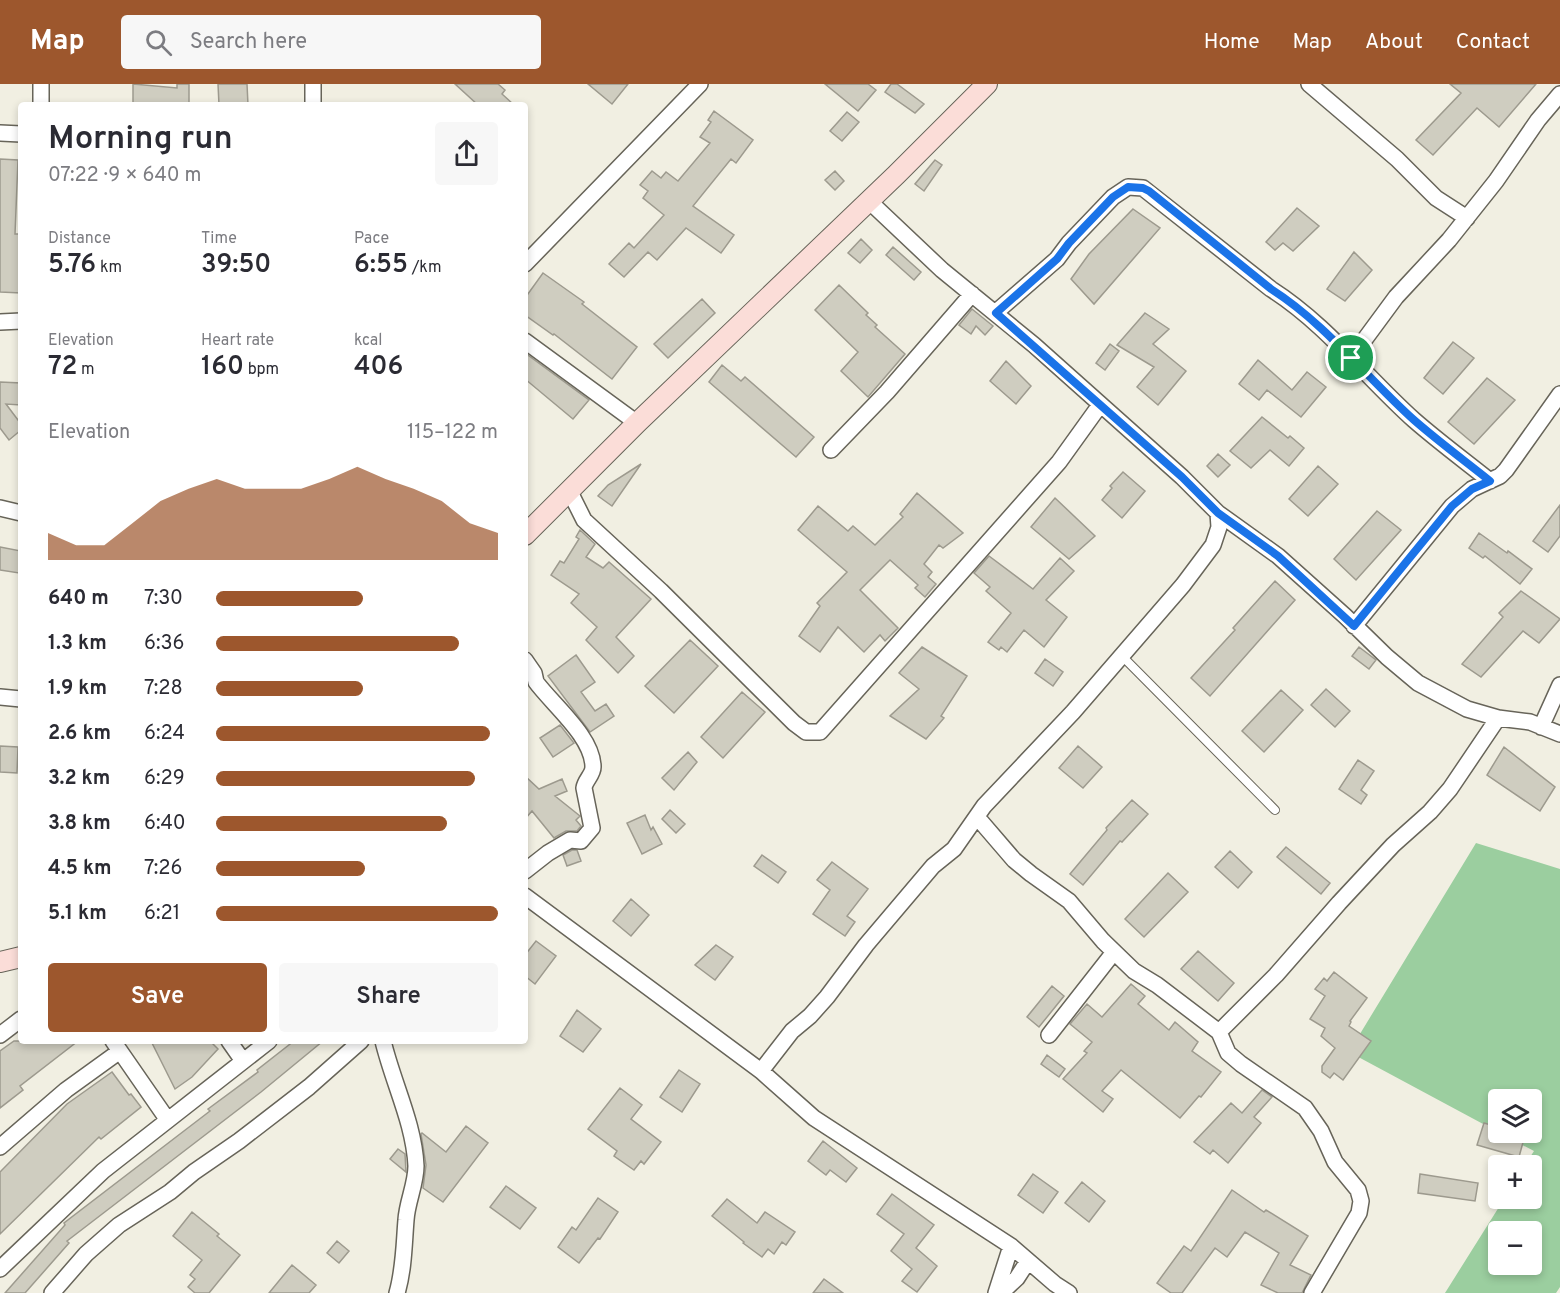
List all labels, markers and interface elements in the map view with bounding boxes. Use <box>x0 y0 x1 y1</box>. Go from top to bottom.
search box <box>121 15 541 69</box>
text: Map <box>30 24 85 60</box>
icon: search <box>142 26 175 59</box>
text: Search here <box>190 29 307 56</box>
text: Home <box>1204 29 1260 56</box>
text: Map <box>1293 29 1332 56</box>
text: About <box>1365 29 1423 56</box>
text: Contact <box>1456 29 1530 56</box>
text: Morning run <box>48 119 233 161</box>
button: share <box>435 122 498 185</box>
text: 07:22 · 9 × 640 m <box>48 163 201 189</box>
text: Distance <box>48 229 111 249</box>
text: Time <box>201 229 237 249</box>
text: Pace <box>354 229 389 249</box>
text: 5.76 <box>48 249 96 282</box>
text: 39:50 <box>201 249 271 282</box>
text: 6:55 <box>354 249 408 282</box>
text: km <box>96 258 122 278</box>
text: /km <box>408 258 442 278</box>
text: Elevation <box>48 331 114 351</box>
text: Heart rate <box>201 331 274 351</box>
text: kcal <box>354 331 382 351</box>
pin <box>1325 332 1376 383</box>
icon: arrive <box>1334 341 1367 374</box>
text: 72 <box>48 351 77 384</box>
text: 160 <box>201 351 244 384</box>
text: 406 <box>354 351 403 384</box>
text: m <box>77 360 95 380</box>
text: bpm <box>244 360 279 380</box>
text: Elevation <box>48 420 130 446</box>
text: 115–122 m <box>407 420 498 446</box>
text: 640 m <box>48 586 109 612</box>
text: 7:30 <box>144 586 183 612</box>
text: 1.3 km <box>48 631 107 657</box>
text: 6:36 <box>144 631 184 657</box>
text: 1.9 km <box>48 676 107 702</box>
text: 7:28 <box>144 676 183 702</box>
text: 2.6 km <box>48 721 111 747</box>
text: 6:24 <box>144 721 185 747</box>
text: 3.2 km <box>48 766 110 792</box>
text: 6:29 <box>144 766 185 792</box>
text: 3.8 km <box>48 811 111 837</box>
text: 6:40 <box>144 811 186 837</box>
text: 4.5 km <box>48 856 112 882</box>
text: 7:26 <box>144 856 182 882</box>
text: 5.1 km <box>48 901 107 927</box>
text: 6:21 <box>144 901 180 927</box>
button: Save <box>48 963 267 1032</box>
button: Share <box>279 963 498 1032</box>
map controls <box>1488 1089 1542 1275</box>
button: layers <box>1488 1089 1542 1143</box>
button: + <box>1488 1155 1542 1209</box>
button: − <box>1488 1221 1542 1275</box>

